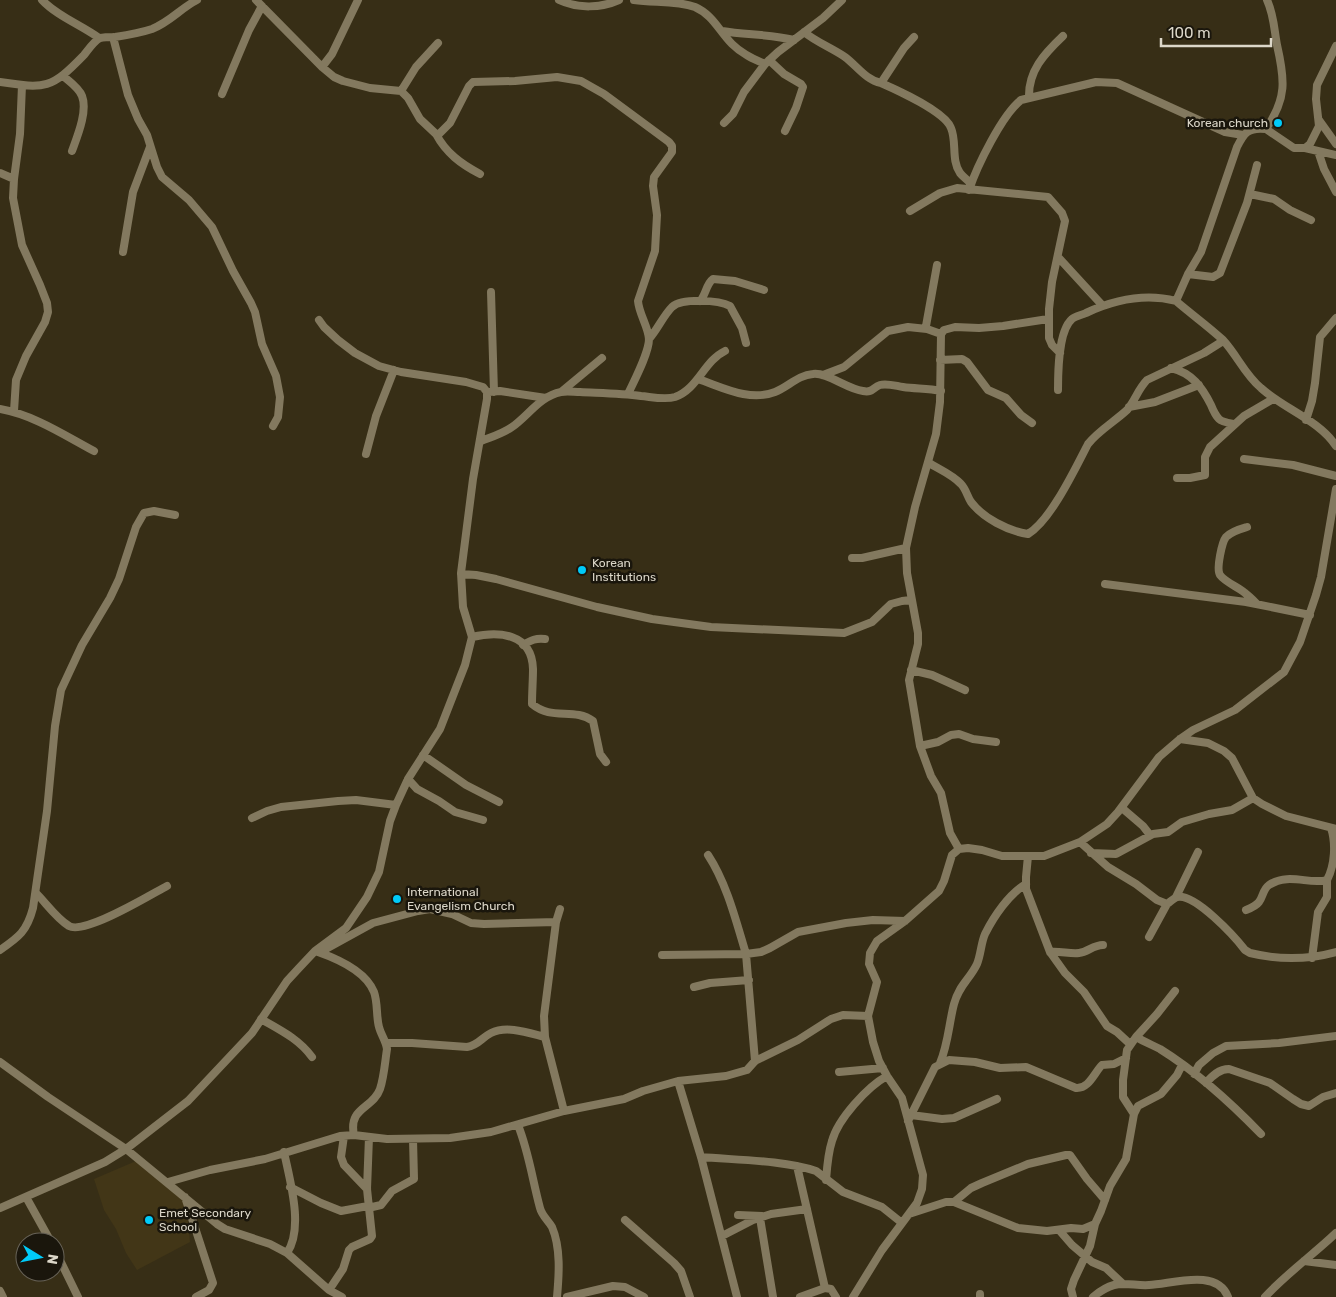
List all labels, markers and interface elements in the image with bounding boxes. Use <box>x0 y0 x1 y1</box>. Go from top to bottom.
scale bar <box>1161 15 1271 47</box>
text: 100 m <box>1168 24 1210 42</box>
place label: Korean church <box>1187 116 1268 130</box>
marker: Korean church <box>1272 117 1284 129</box>
place label: Korean Institutions <box>592 556 656 584</box>
marker: Korean Institutions <box>576 564 588 576</box>
place label: International Evangelism Church <box>407 885 515 913</box>
marker: International Evangelism Church <box>391 893 403 905</box>
place label: Emet Secondary School <box>159 1206 252 1234</box>
marker: Emet Secondary School <box>143 1214 155 1226</box>
north arrow <box>15 1232 65 1282</box>
text: N <box>43 1253 62 1266</box>

